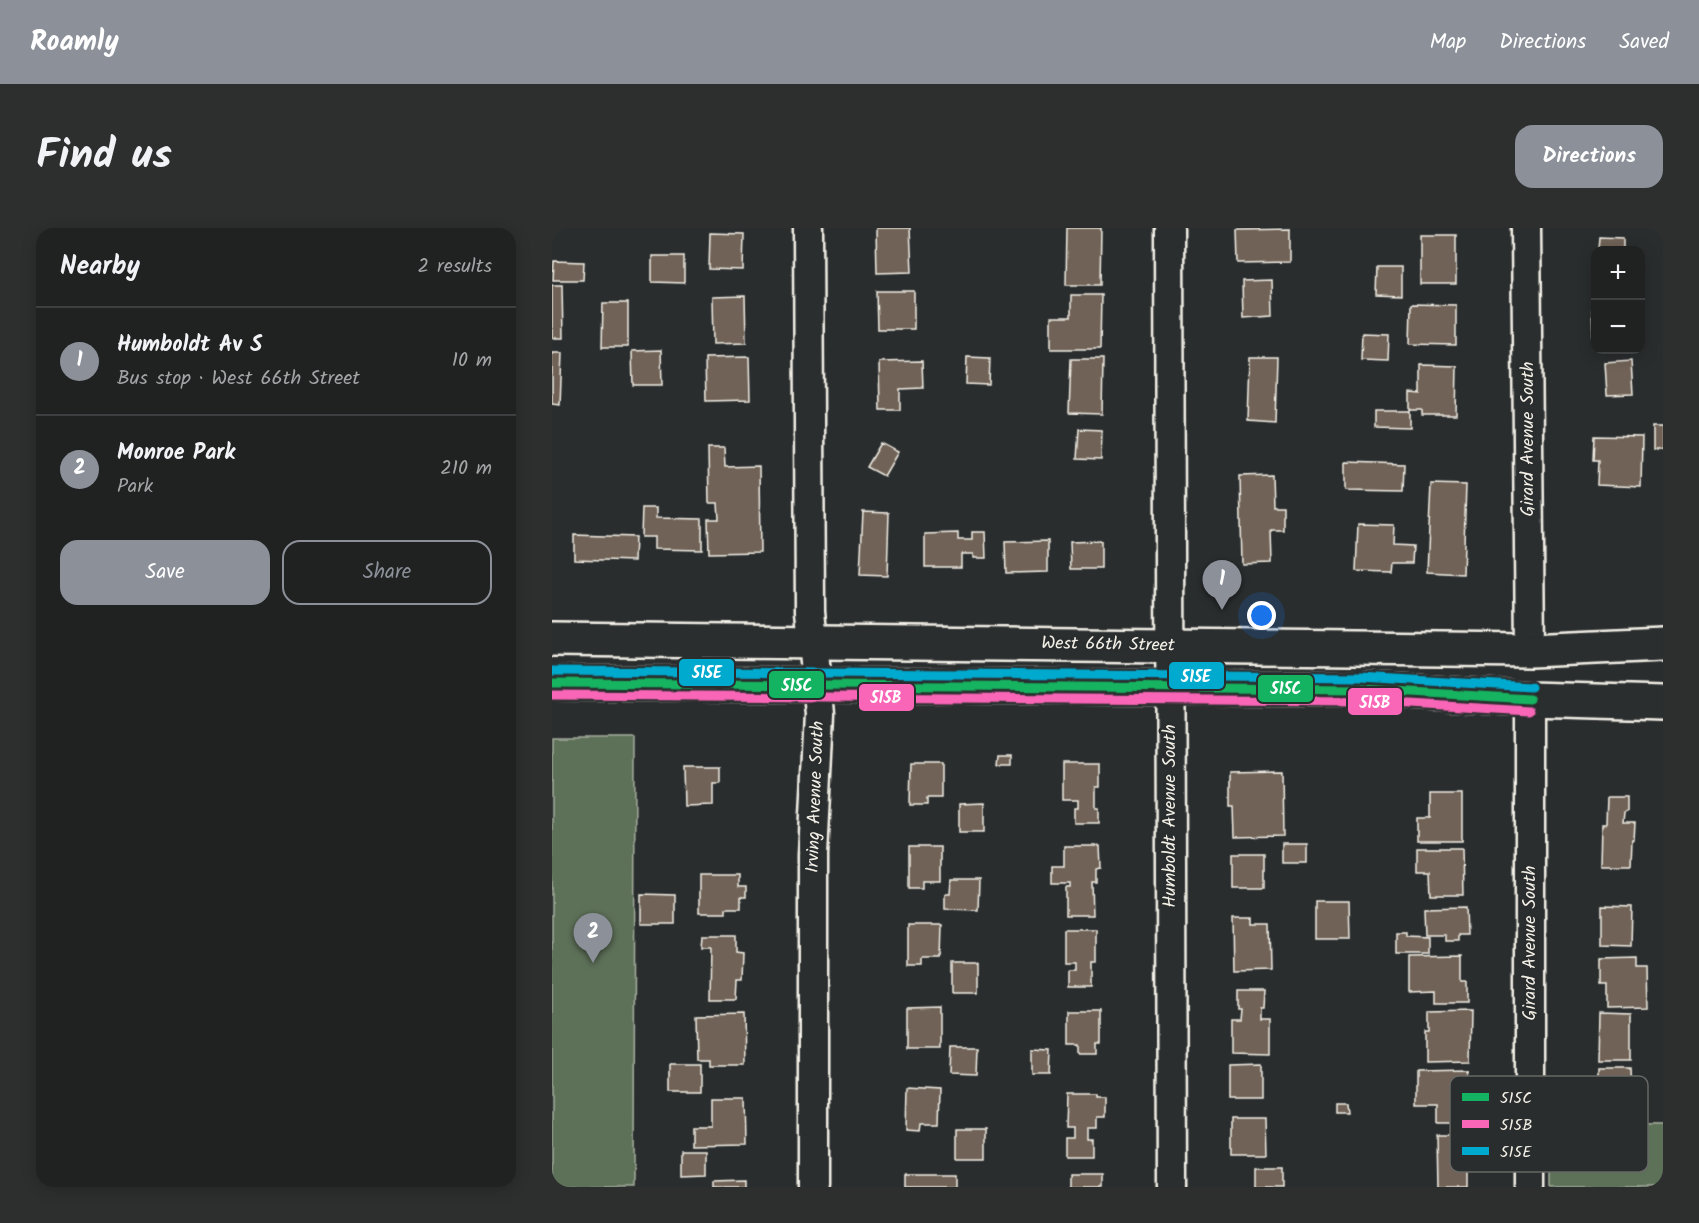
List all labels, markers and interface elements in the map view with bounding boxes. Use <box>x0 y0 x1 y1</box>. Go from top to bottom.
text: Roamly <box>30 20 119 65</box>
text: Map <box>1430 26 1466 59</box>
text: Directions <box>1499 26 1586 59</box>
text: Saved <box>1619 26 1669 59</box>
text: Find us <box>36 123 172 190</box>
button: Directions <box>1515 125 1663 188</box>
text: Nearby <box>60 246 140 288</box>
map controls <box>1591 246 1645 354</box>
button: + <box>1591 246 1645 300</box>
text: 2 results <box>417 251 492 283</box>
button: − <box>1591 300 1645 354</box>
text: Humboldt Av S <box>117 328 262 363</box>
text: 1 <box>76 345 83 377</box>
text: 10 m <box>452 345 492 377</box>
street label: Girard Avenue South <box>1514 361 1543 517</box>
text: Bus stop · West 66th Street <box>117 363 360 395</box>
text: Monroe Park <box>117 436 235 471</box>
text: 2 <box>74 453 85 485</box>
text: 210 m <box>440 453 492 485</box>
text: Park <box>117 471 153 503</box>
button: Save <box>60 540 270 605</box>
button: Share <box>282 540 492 605</box>
pin: 1 <box>1202 560 1242 610</box>
your location <box>1247 601 1276 630</box>
street label: West 66th Street <box>1041 629 1176 661</box>
line badge: 515E <box>678 658 735 687</box>
text: 515E <box>691 661 723 686</box>
line badge: 515E <box>1168 661 1225 690</box>
text: 515E <box>1180 665 1212 690</box>
line badge: 515C <box>768 670 825 699</box>
text: 515C <box>781 674 812 699</box>
line badge: 515C <box>1257 674 1314 703</box>
text: 515C <box>1270 677 1301 702</box>
line badge: 515B <box>858 683 915 712</box>
text: 515B <box>869 686 902 711</box>
line badge: 515B <box>1347 687 1403 716</box>
text: 515B <box>1358 691 1391 716</box>
street label: Irving Avenue South <box>799 721 833 873</box>
street label: Humboldt Avenue South <box>1156 724 1185 908</box>
street label: Girard Avenue South <box>1516 865 1545 1021</box>
pin: 2 <box>574 914 612 963</box>
legend <box>1450 1076 1648 1172</box>
text: 515C <box>1500 1086 1532 1111</box>
text: 515B <box>1500 1113 1532 1138</box>
text: 515E <box>1500 1140 1532 1165</box>

